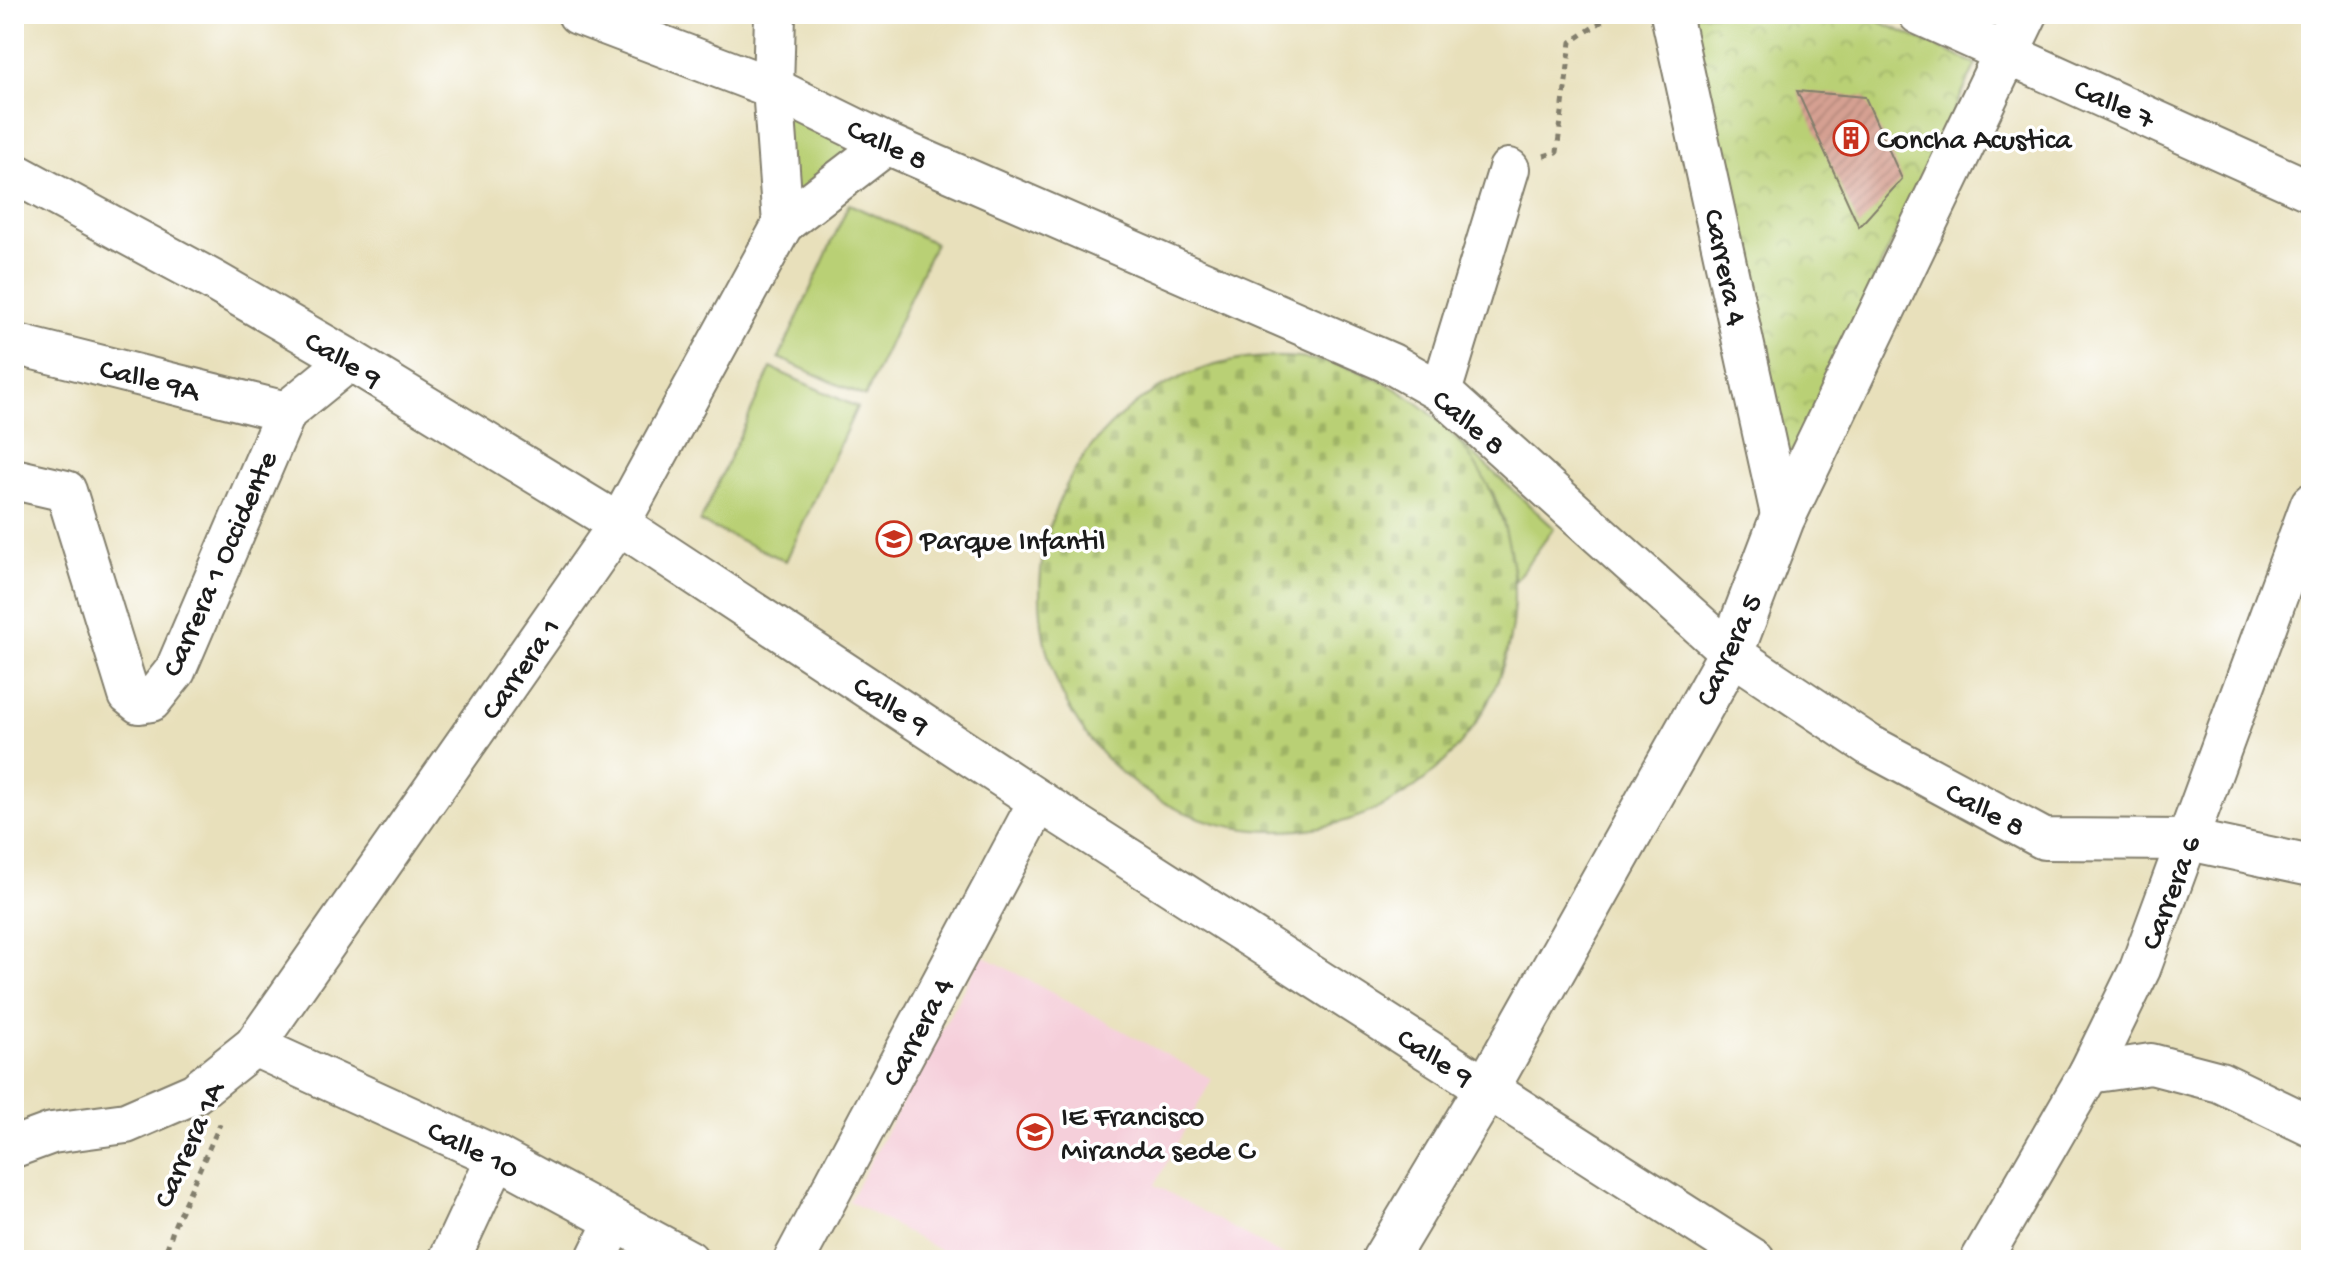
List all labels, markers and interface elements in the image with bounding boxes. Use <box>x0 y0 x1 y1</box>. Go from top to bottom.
street label: Calle 7 <box>2068 73 2160 140</box>
street label: Calle 8 <box>840 113 932 181</box>
building icon: Concha Acustica <box>1832 119 1870 157</box>
place label: Concha Acustica <box>1877 125 2073 160</box>
street label: Carrera 4 <box>1693 206 1752 329</box>
street label: Calle 9 <box>297 325 387 398</box>
street label: Calle 9A <box>95 353 204 412</box>
street label: Calle 8 <box>1423 384 1511 465</box>
street label: Carrera 1 Occidente <box>157 446 288 683</box>
school or university icon: Parque Infantil <box>875 520 913 558</box>
place label: Parque Infantil <box>919 526 1105 561</box>
street label: Carrera 5 <box>1690 589 1772 713</box>
street label: Carrera 1 <box>475 613 570 728</box>
street label: Calle 9 <box>845 670 934 745</box>
street label: Calle 8 <box>1938 777 2030 847</box>
street label: Carrera 6 <box>2135 831 2211 956</box>
street label: Carrera 4 <box>877 973 963 1094</box>
street label: Calle 9 <box>1389 1022 1478 1097</box>
street label: Carrera 1A <box>148 1076 235 1214</box>
place label: IE Francisco Miranda sede C <box>1061 1102 1256 1171</box>
school or university icon: IE Francisco Miranda sede C <box>1016 1113 1054 1151</box>
street label: Calle 10 <box>420 1115 524 1189</box>

